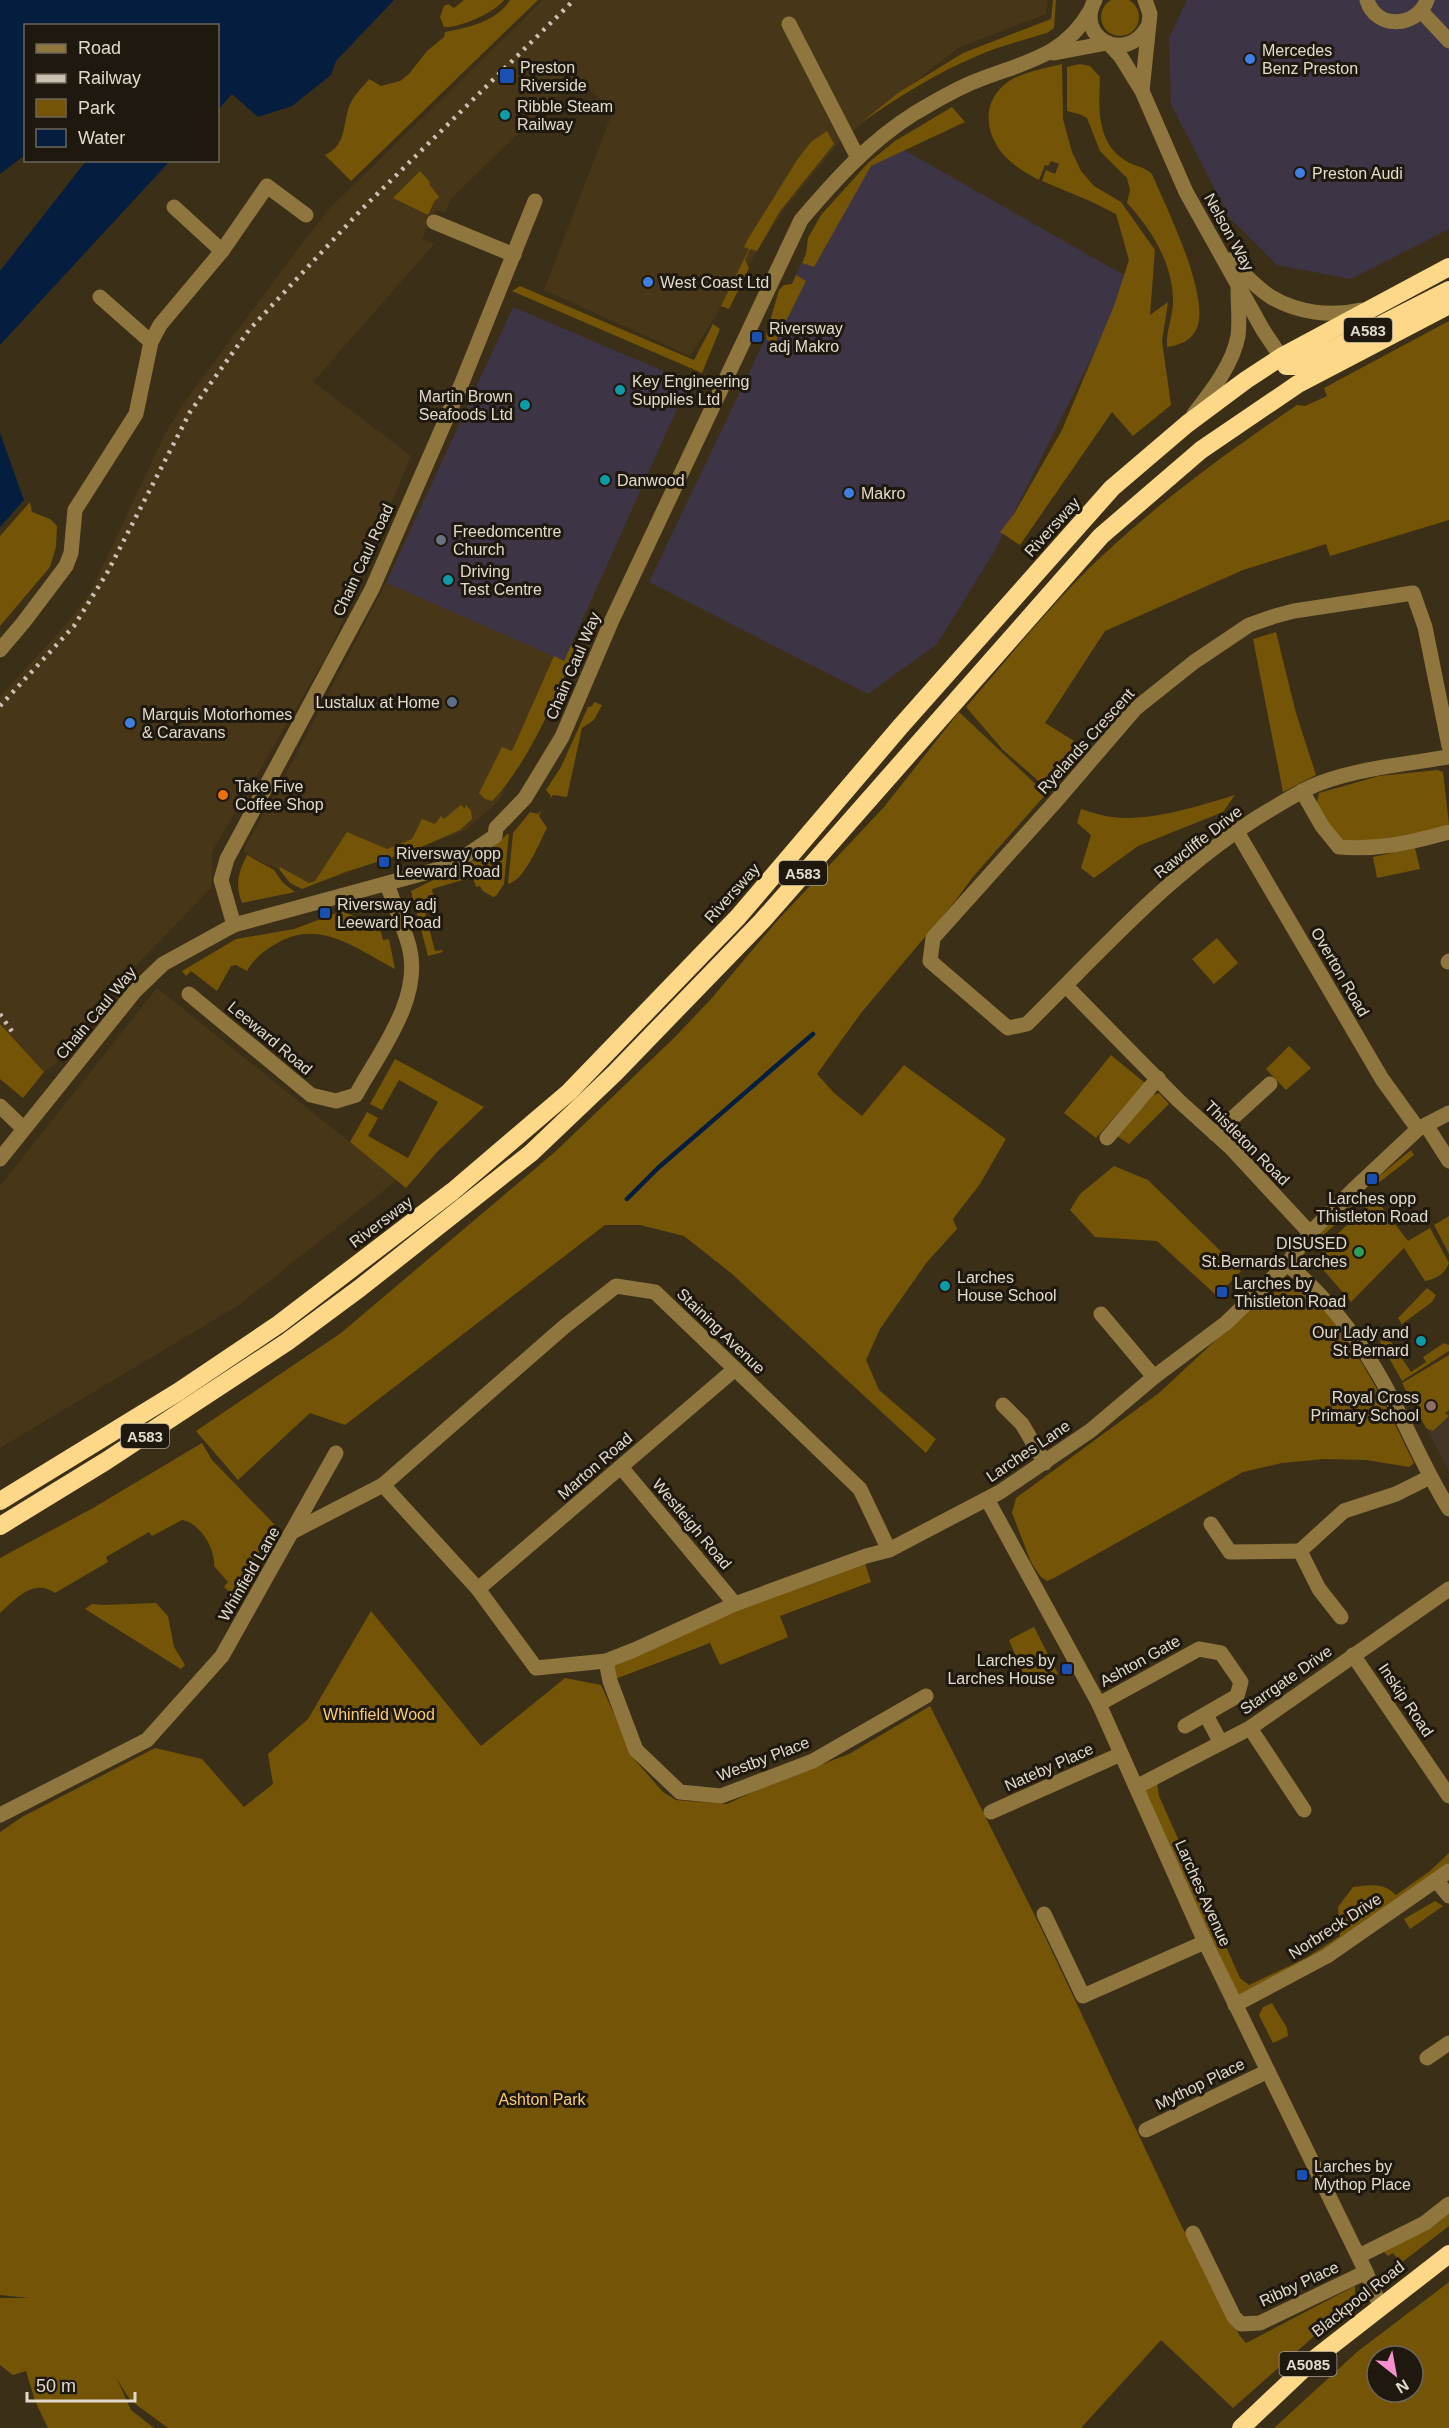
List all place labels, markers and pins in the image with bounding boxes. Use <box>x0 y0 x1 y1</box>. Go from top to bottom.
place label: Mercedes Benz Preston <box>1262 42 1358 77</box>
marker: Mercedes Benz Preston <box>1243 52 1257 66</box>
place label: Preston Riverside <box>520 59 587 94</box>
marker: Preston Riverside <box>498 67 516 85</box>
place label: Ribble Steam Railway <box>517 98 613 133</box>
marker: Ribble Steam Railway <box>498 108 512 122</box>
place label: Preston Audi <box>1312 165 1403 182</box>
marker: Preston Audi <box>1293 166 1307 180</box>
place label: West Coast Ltd <box>660 274 769 291</box>
marker: West Coast Ltd <box>641 275 655 289</box>
place label: Riversway adj Makro <box>769 320 843 355</box>
marker: Riversway adj Makro <box>750 330 764 344</box>
place label: Key Engineering Supplies Ltd <box>632 373 749 408</box>
marker: Key Engineering Supplies Ltd <box>613 383 627 397</box>
place label: Martin Brown Seafoods Ltd <box>419 388 513 423</box>
marker: Martin Brown Seafoods Ltd <box>518 398 532 412</box>
place label: Danwood <box>617 472 685 489</box>
marker: Danwood <box>598 473 612 487</box>
place label: Makro <box>861 485 906 502</box>
marker: Makro <box>842 486 856 500</box>
place label: Freedomcentre Church <box>453 523 562 558</box>
marker: Freedomcentre Church <box>434 533 448 547</box>
place label: Driving Test Centre <box>460 563 542 598</box>
marker: Driving Test Centre <box>441 573 455 587</box>
place label: Lustalux at Home <box>315 694 440 711</box>
marker: Lustalux at Home <box>445 695 459 709</box>
place label: Marquis Motorhomes & Caravans <box>142 706 292 741</box>
marker: Marquis Motorhomes & Caravans <box>123 716 137 730</box>
place label: Take Five Coffee Shop <box>235 778 324 813</box>
marker: Take Five Coffee Shop <box>216 788 230 802</box>
place label: Riversway opp Leeward Road <box>396 845 501 880</box>
marker: Riversway opp Leeward Road <box>377 855 391 869</box>
place label: Riversway adj Leeward Road <box>337 896 441 931</box>
marker: Riversway adj Leeward Road <box>318 906 332 920</box>
marker: Larches opp Thistleton Road <box>1365 1172 1379 1186</box>
place label: Larches opp Thistleton Road <box>1316 1190 1428 1225</box>
place label: DISUSED St.Bernards Larches <box>1201 1235 1347 1270</box>
marker: DISUSED St.Bernards Larches <box>1352 1245 1366 1259</box>
place label: Larches House School <box>957 1269 1057 1304</box>
place label: Larches by Thistleton Road <box>1234 1275 1346 1310</box>
marker: Larches House School <box>938 1279 952 1293</box>
marker: Larches by Thistleton Road <box>1215 1285 1229 1299</box>
place label: Our Lady and St Bernard <box>1312 1324 1409 1359</box>
marker: Our Lady and St Bernard <box>1414 1334 1428 1348</box>
place label: Royal Cross Primary School <box>1311 1389 1419 1424</box>
marker: Royal Cross Primary School <box>1424 1399 1438 1413</box>
place label: Larches by Larches House <box>947 1652 1055 1687</box>
marker: Larches by Larches House <box>1060 1662 1074 1676</box>
place label: Larches by Mythop Place <box>1314 2158 1411 2193</box>
marker: Larches by Mythop Place <box>1295 2168 1309 2182</box>

